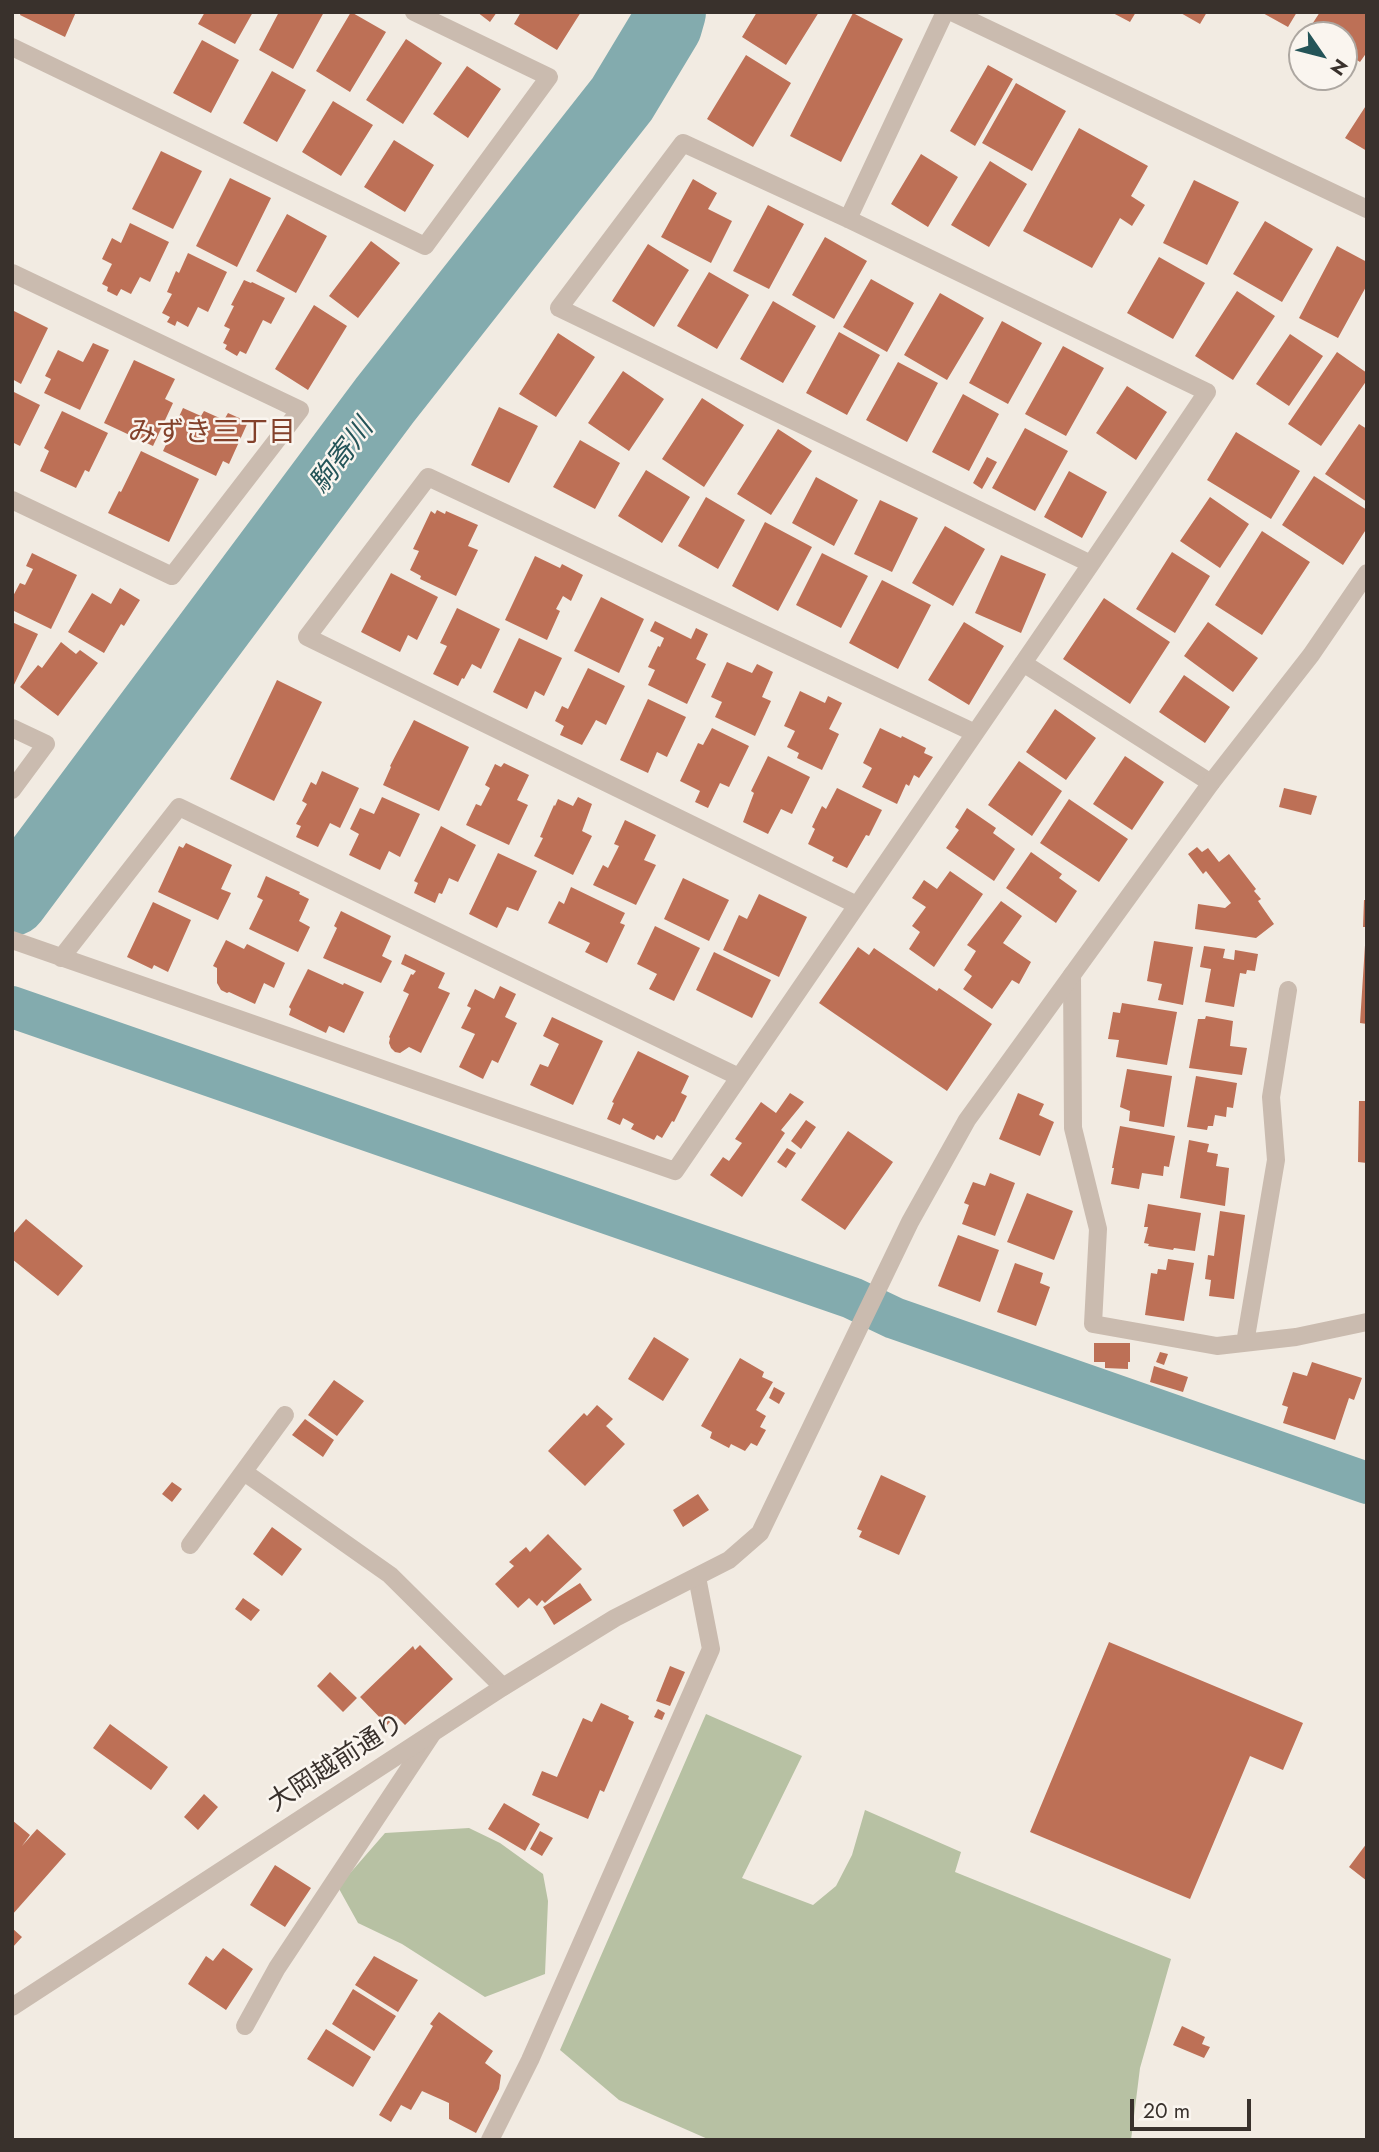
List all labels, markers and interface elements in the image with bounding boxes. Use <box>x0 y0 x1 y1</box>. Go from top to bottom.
north arrow <box>1288 21 1358 91</box>
text: N <box>1324 53 1354 81</box>
water label: 駒寄川 <box>304 413 382 501</box>
district label: みずき三丁目 <box>128 417 296 451</box>
street label: 大岡越前通り <box>263 1708 411 1820</box>
scale bar <box>1134 2086 1255 2130</box>
text: 20 m <box>1143 2096 1190 2126</box>

